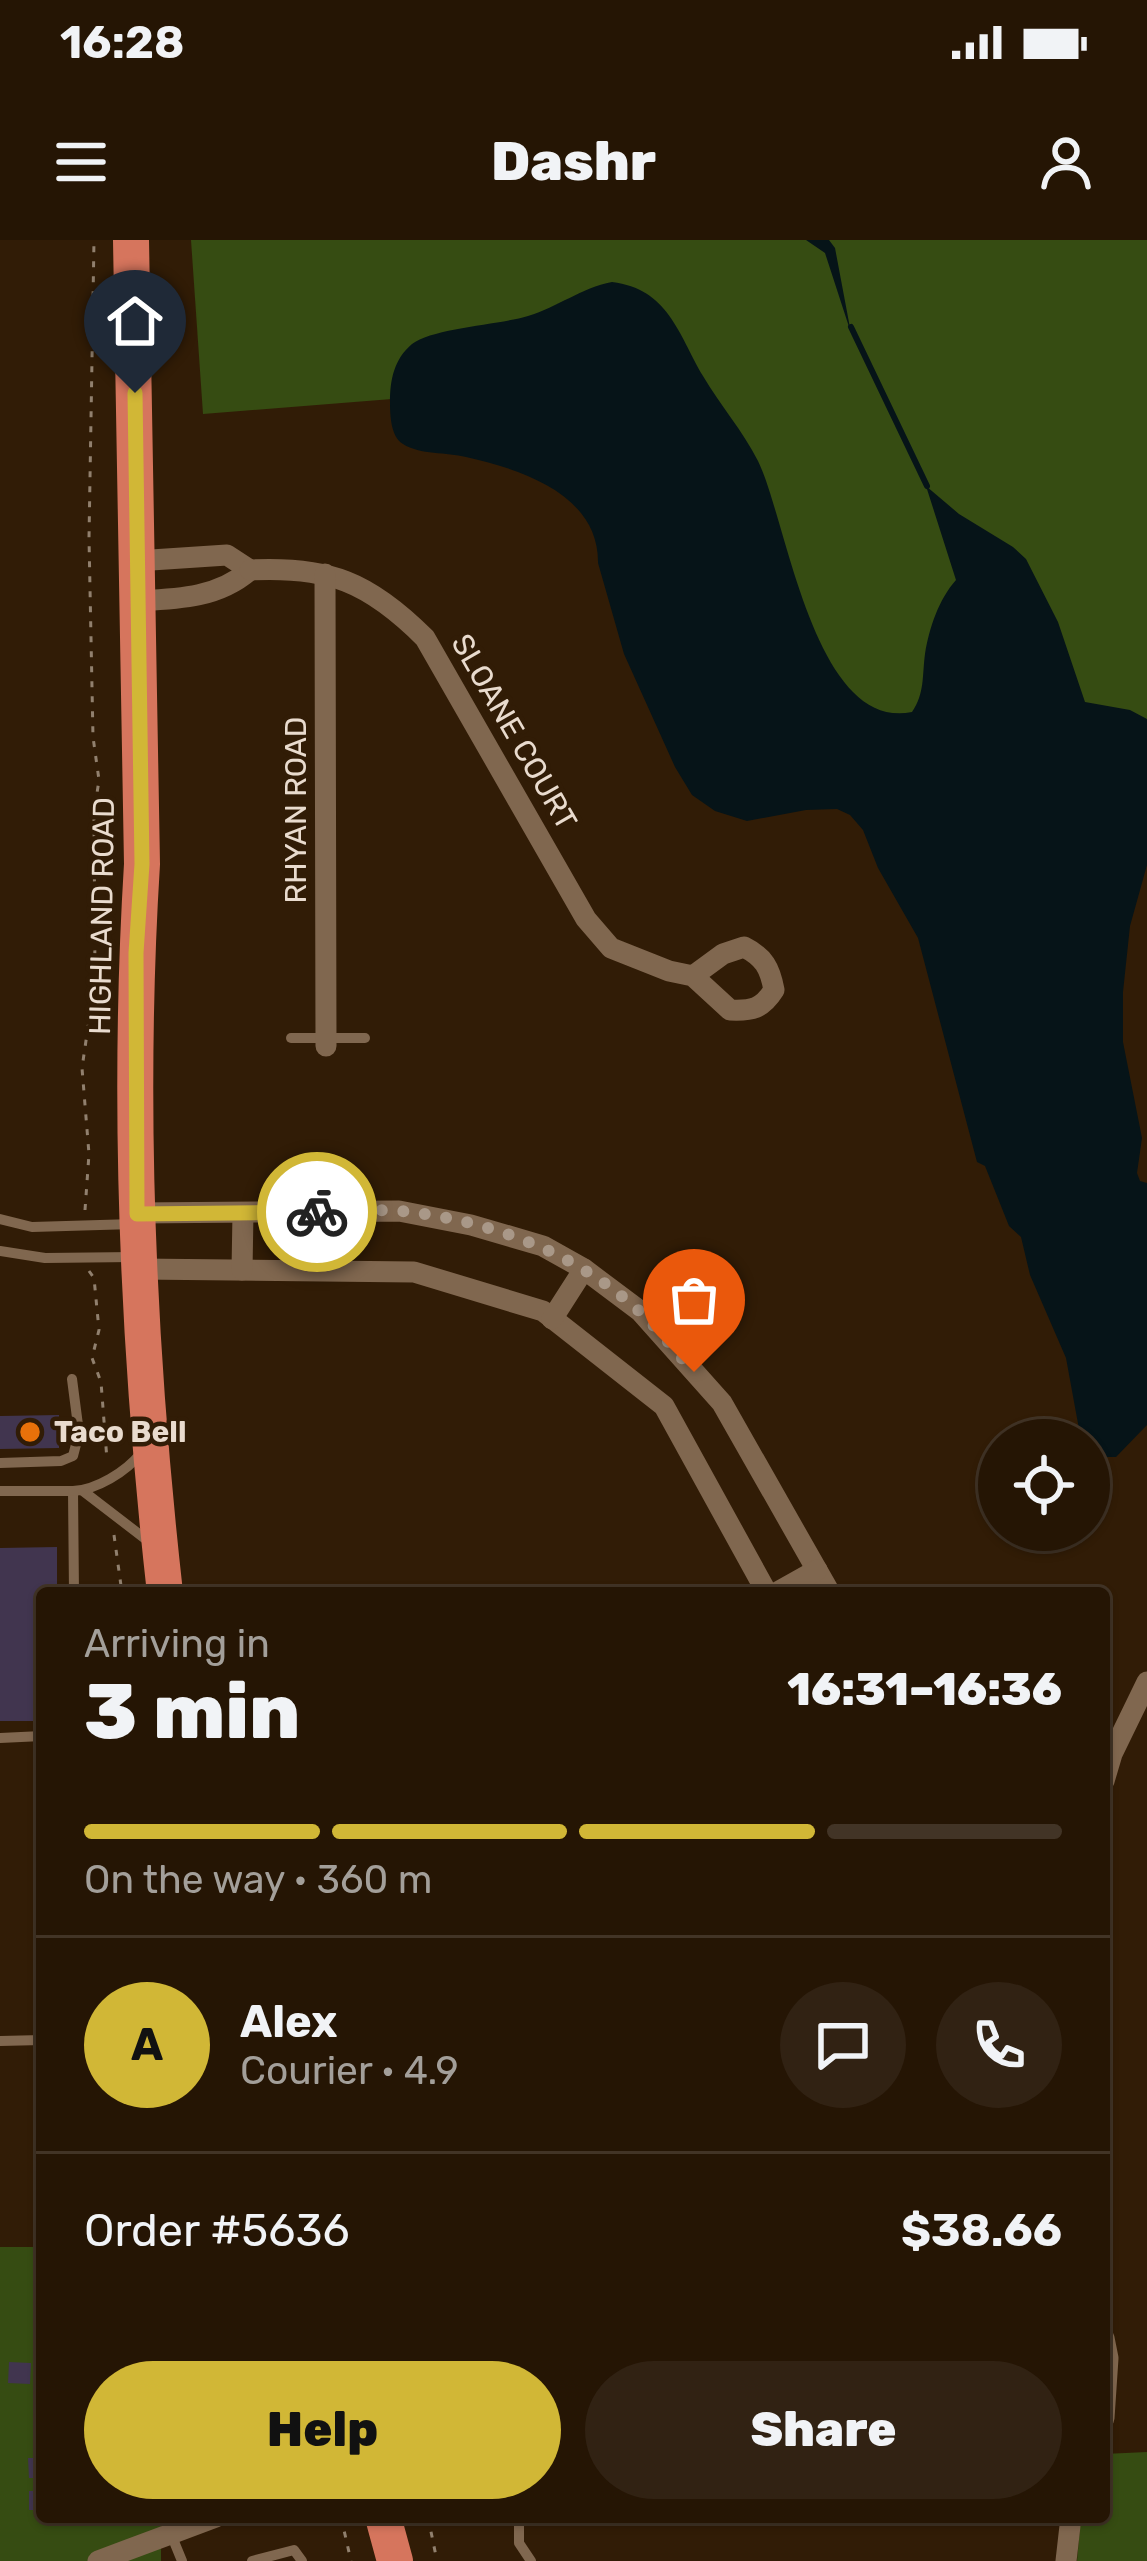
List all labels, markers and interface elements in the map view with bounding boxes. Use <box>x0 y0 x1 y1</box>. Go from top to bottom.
text: 16:28 <box>60 16 185 69</box>
icon: menu <box>48 129 114 195</box>
icon: person <box>1033 129 1099 195</box>
text: Dashr <box>491 130 656 194</box>
pin <box>84 270 186 393</box>
icon: home <box>102 288 168 354</box>
street label: SLOANE COURT <box>443 628 585 836</box>
street label: RHYAN ROAD <box>278 717 314 903</box>
street label: HIGHLAND ROAD <box>82 797 122 1035</box>
courier <box>257 1152 377 1272</box>
icon: bike <box>284 1179 350 1245</box>
pin <box>643 1249 745 1372</box>
icon: bag <box>661 1267 727 1333</box>
place label: Taco Bell <box>54 1414 186 1450</box>
marker: Taco Bell <box>17 1419 43 1445</box>
map controls <box>978 1419 1110 1551</box>
button: locate <box>978 1419 1110 1551</box>
text: Arriving in <box>84 1621 270 1667</box>
text: 16:31–16:36 <box>787 1663 1062 1716</box>
text: 3 min <box>84 1665 300 1758</box>
text: On the way · 360 m <box>84 1857 432 1903</box>
button: chat <box>780 1982 906 2108</box>
button: phone <box>936 1982 1062 2108</box>
text: Alex <box>240 1995 338 2048</box>
text: A <box>131 2018 163 2071</box>
text: Courier · 4.9 <box>240 2048 459 2094</box>
text: Order #5636 <box>84 2204 350 2257</box>
text: $38.66 <box>901 2204 1062 2257</box>
button: Help <box>84 2361 561 2499</box>
button: Share <box>585 2361 1062 2499</box>

